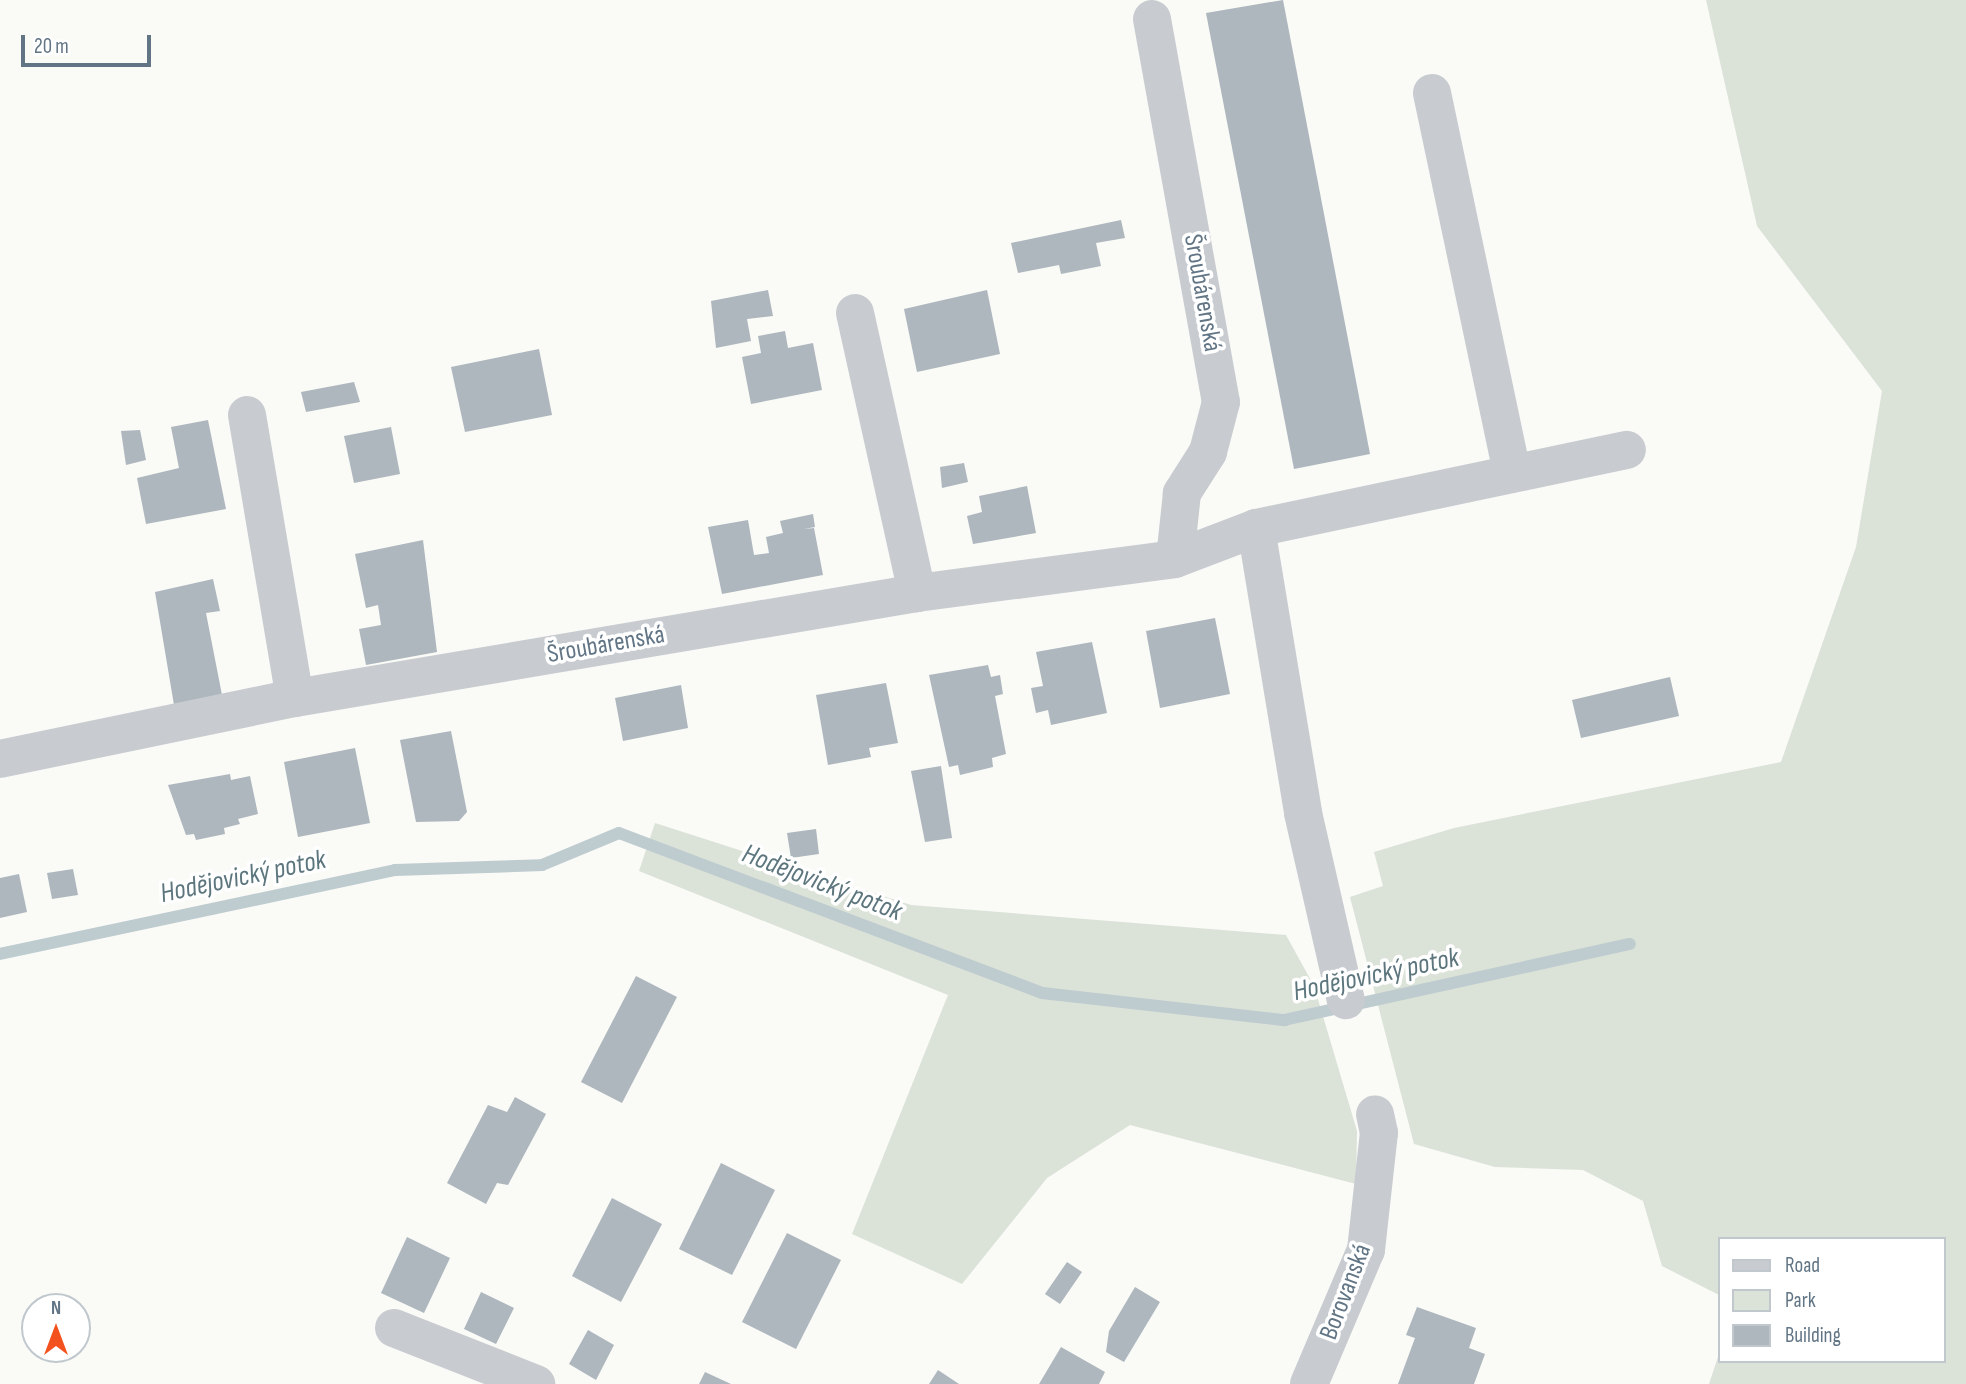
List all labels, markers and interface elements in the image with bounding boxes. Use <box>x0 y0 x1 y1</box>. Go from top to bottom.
scale bar <box>24 21 154 65</box>
text: 20 m <box>34 34 69 59</box>
street label: Šroubárenská <box>1176 232 1228 354</box>
street label: Šroubárenská <box>545 619 667 671</box>
water label: Hodějovický potok <box>737 837 907 929</box>
water label: Hodějovický potok <box>157 843 329 911</box>
water label: Hodějovický potok <box>1290 941 1462 1009</box>
legend <box>1717 1237 1945 1363</box>
street label: Borovanská <box>1314 1240 1378 1344</box>
text: Road <box>1785 1253 1820 1278</box>
text: Park <box>1785 1288 1816 1313</box>
north arrow <box>21 1293 91 1363</box>
text: N <box>51 1297 61 1320</box>
text: Building <box>1785 1323 1841 1348</box>

